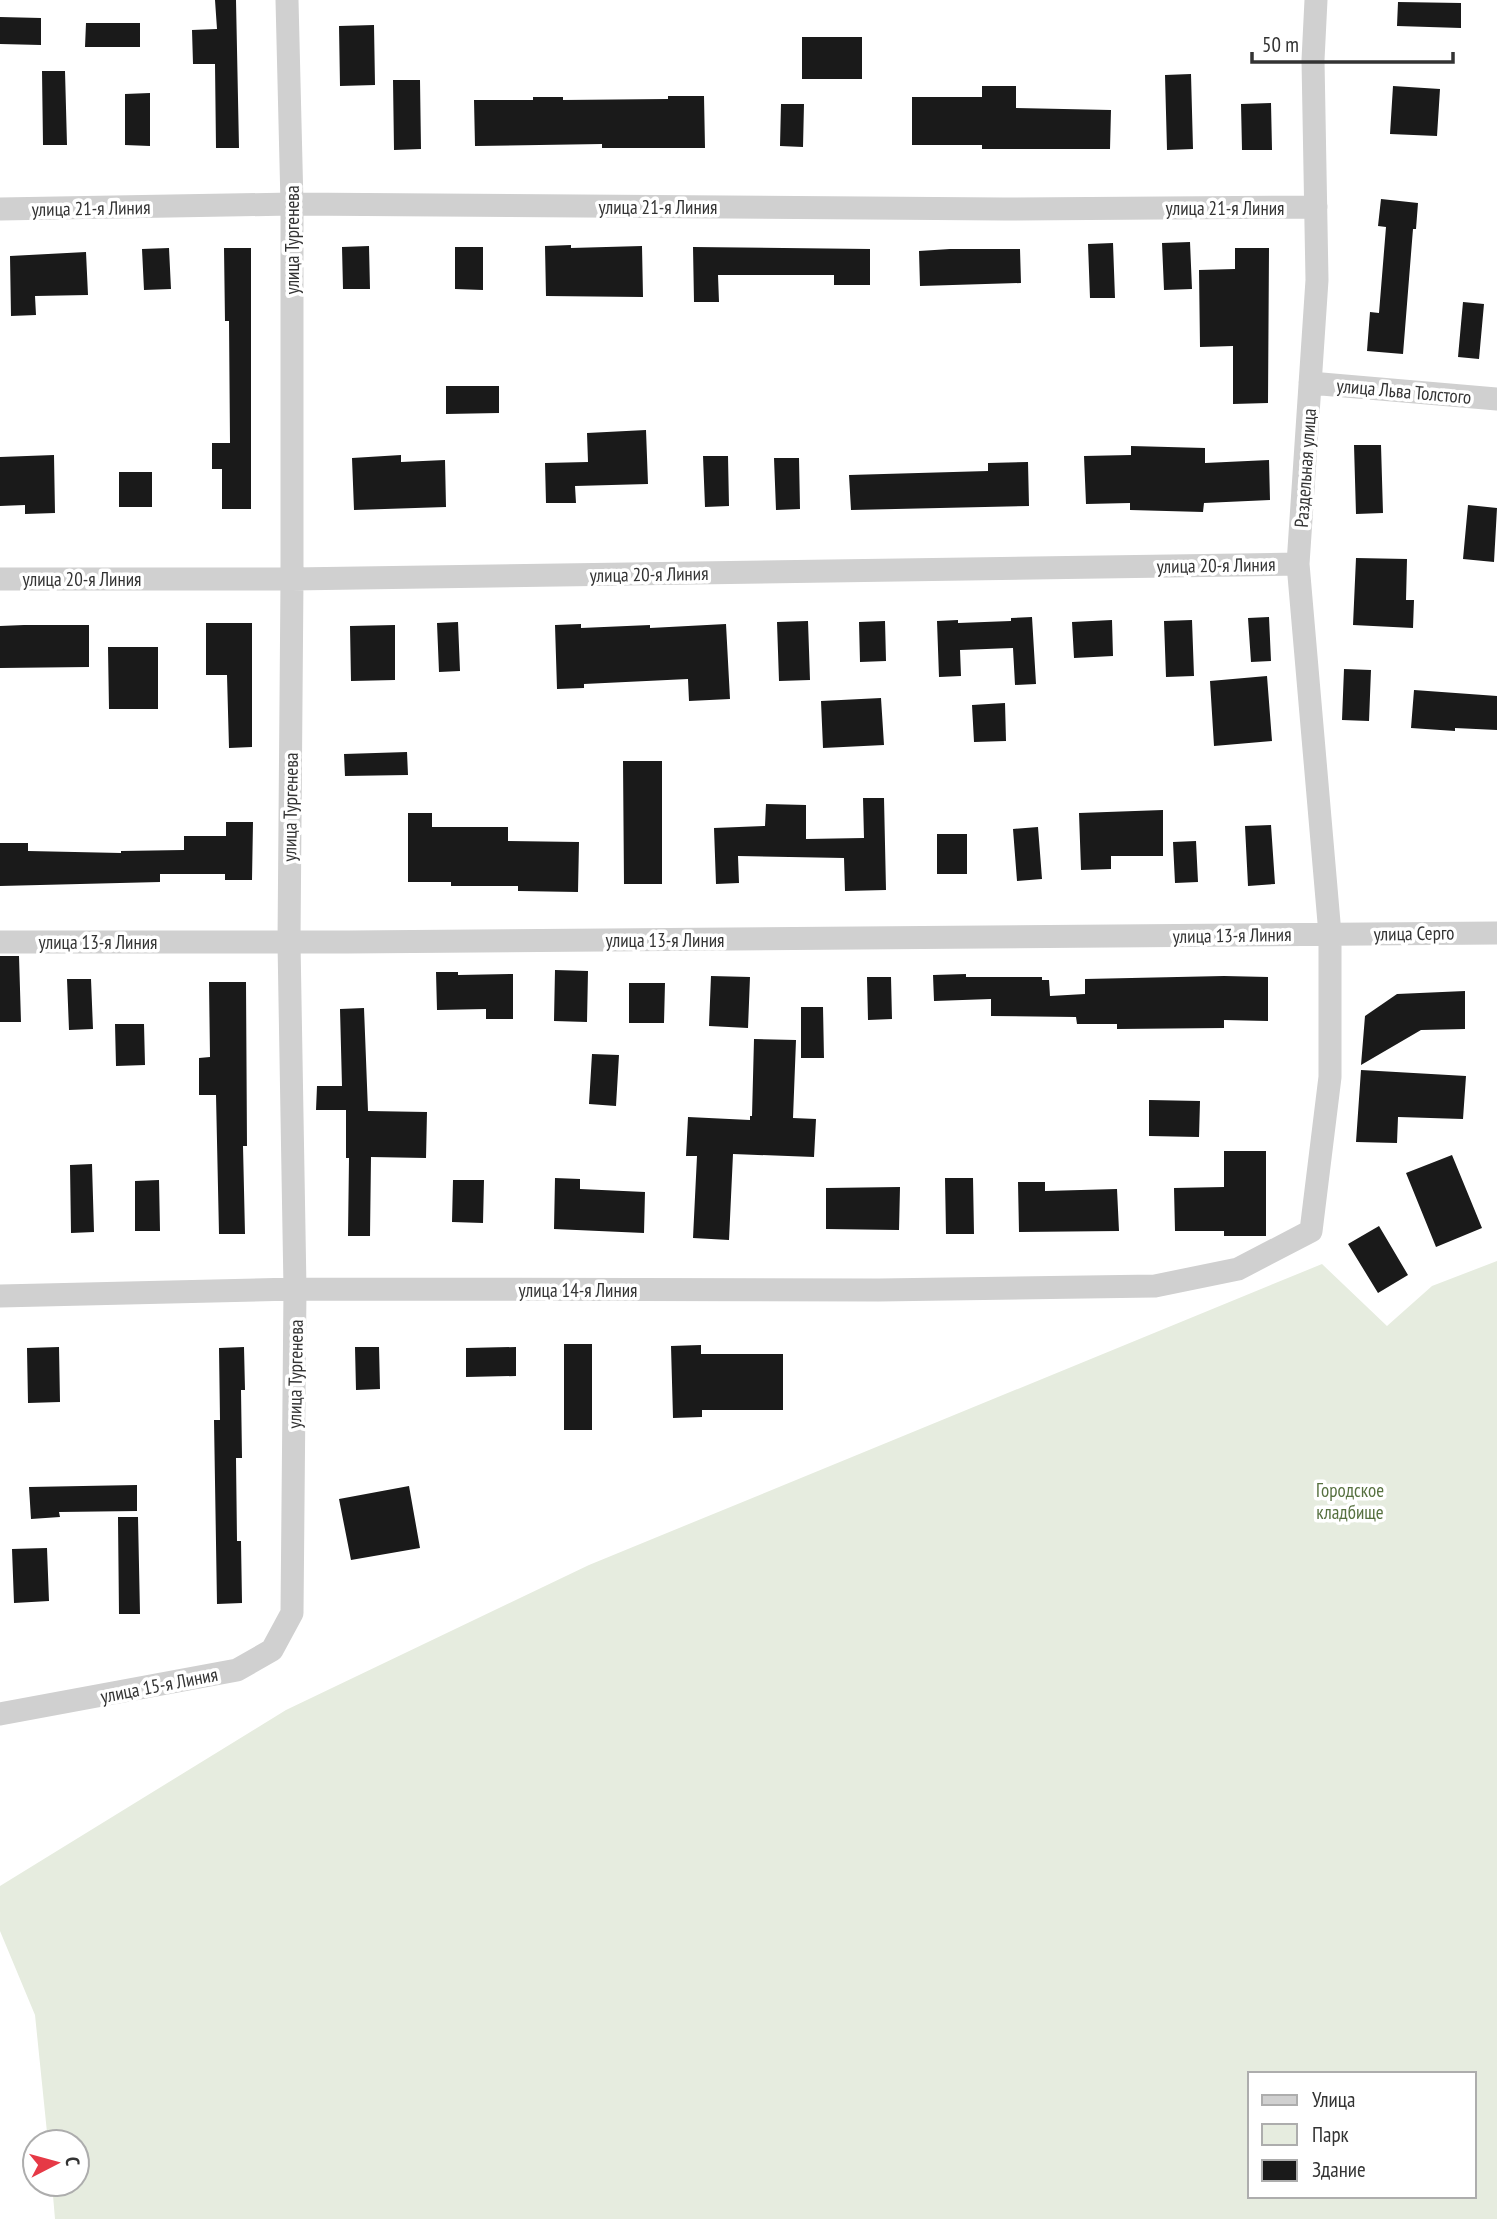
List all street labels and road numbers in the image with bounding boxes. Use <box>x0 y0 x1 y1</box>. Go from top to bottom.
street label: улица Тургенева <box>280 185 304 295</box>
street label: улица 21-я Линия <box>31 195 151 221</box>
street label: улица 21-я Линия <box>599 195 717 219</box>
street label: улица 21-я Линия <box>1166 196 1284 220</box>
street label: улица Льва Толстого <box>1336 373 1472 409</box>
street label: Раздельная улица <box>1289 408 1321 528</box>
street label: улица 20-я Линия <box>1156 552 1276 578</box>
street label: улица 20-я Линия <box>589 561 709 587</box>
street label: улица 20-я Линия <box>23 567 141 591</box>
street label: улица Тургенева <box>277 752 303 862</box>
street label: улица Серго <box>1373 920 1455 946</box>
street label: улица 13-я Линия <box>1172 922 1292 948</box>
street label: улица 13-я Линия <box>606 928 724 952</box>
street label: улица 13-я Линия <box>39 930 157 954</box>
street label: улица 14-я Линия <box>519 1278 637 1302</box>
street label: улица Тургенева <box>282 1319 308 1429</box>
street label: улица 15-я Линия <box>98 1662 220 1708</box>

